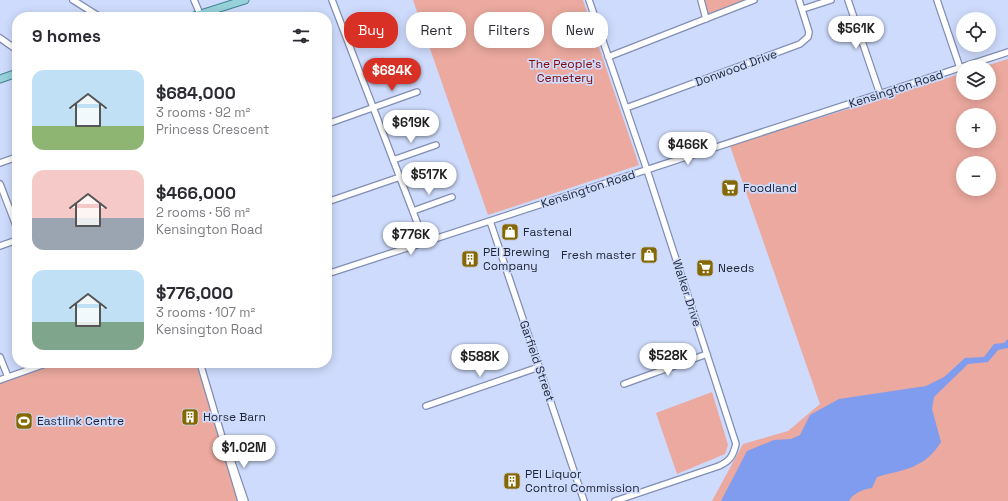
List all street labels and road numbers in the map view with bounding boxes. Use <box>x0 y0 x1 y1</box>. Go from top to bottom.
street label: Donwood Drive <box>693 46 779 90</box>
street label: Kensington Road <box>847 66 945 112</box>
street label: Kensington Road <box>539 166 637 212</box>
street label: Walker Drive <box>669 257 705 329</box>
street label: Garfield Street <box>516 318 558 404</box>

